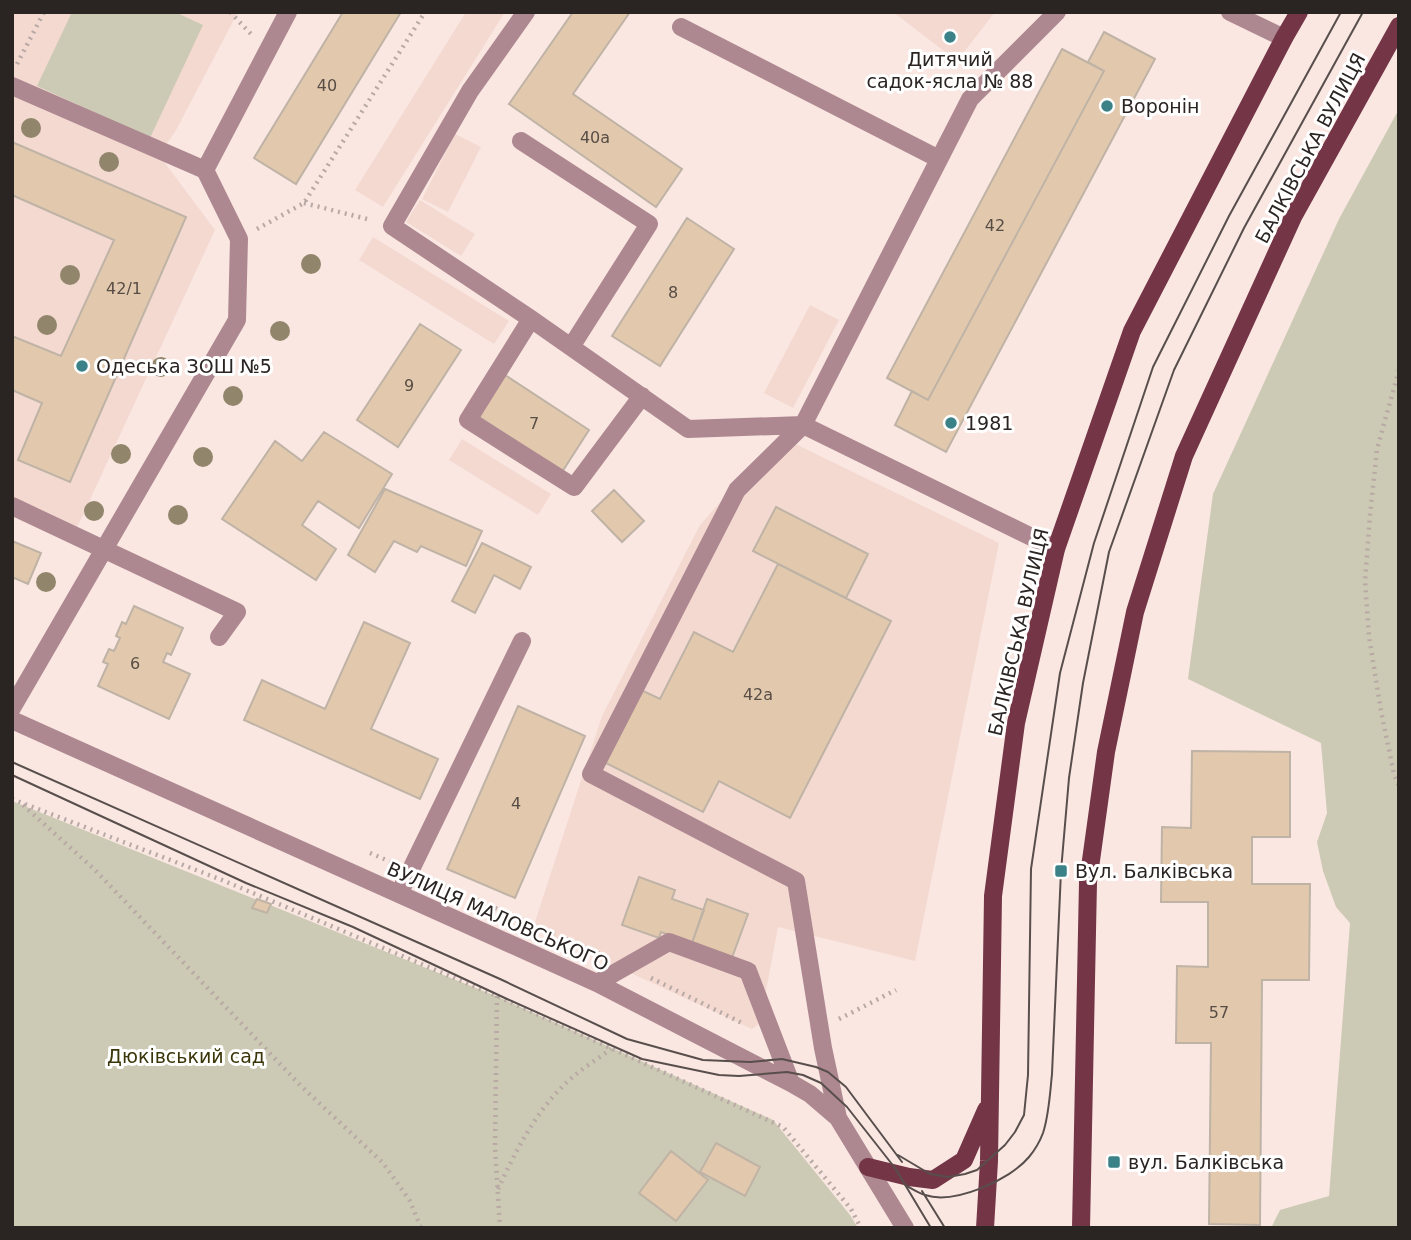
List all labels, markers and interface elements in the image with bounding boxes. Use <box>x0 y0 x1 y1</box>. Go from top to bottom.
marker: Дитячий садок-ясла № 88 <box>942 29 958 45</box>
place label: Дитячий садок-ясла № 88 <box>867 48 1033 92</box>
street label: БАЛКІВСЬКА ВУЛИЦЯ <box>1250 49 1370 247</box>
house number: 40 <box>317 76 337 95</box>
place label: Воронін <box>1121 95 1199 117</box>
marker: Воронін <box>1099 98 1115 114</box>
house number: 40а <box>580 128 610 147</box>
house number: 42 <box>985 216 1005 235</box>
house number: 42/1 <box>106 279 142 298</box>
house number: 8 <box>668 283 678 302</box>
place label: Одеська ЗОШ №5 <box>96 355 272 377</box>
marker: Одеська ЗОШ №5 <box>74 358 90 374</box>
house number: 9 <box>404 376 414 395</box>
place label: 1981 <box>965 412 1013 434</box>
house number: 7 <box>529 414 539 433</box>
marker: 1981 <box>943 415 959 431</box>
street label: БАЛКІВСЬКА ВУЛИЦЯ <box>983 526 1053 738</box>
house number: 6 <box>130 654 140 673</box>
house number: 42а <box>743 685 773 704</box>
house number: 4 <box>511 794 521 813</box>
street label: ВУЛИЦЯ МАЛОВСЬКОГО <box>384 857 612 975</box>
place label: Вул. Балківська <box>1075 860 1233 882</box>
marker: Вул. Балківська <box>1053 863 1069 879</box>
house number: 57 <box>1209 1003 1229 1022</box>
park label: Дюківський сад <box>107 1045 265 1067</box>
place label: вул. Балківська <box>1128 1151 1284 1173</box>
marker: вул. Балківська <box>1106 1154 1122 1170</box>

